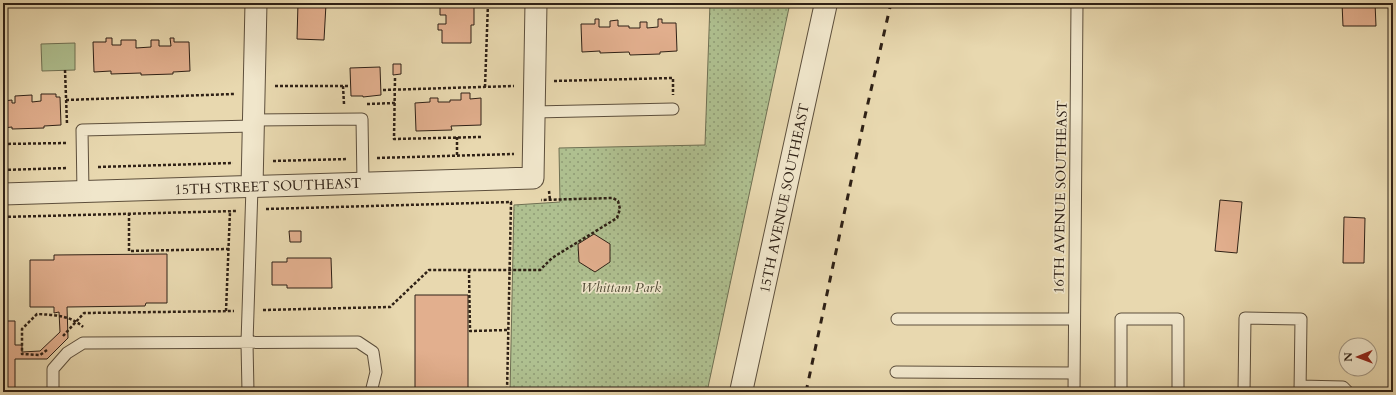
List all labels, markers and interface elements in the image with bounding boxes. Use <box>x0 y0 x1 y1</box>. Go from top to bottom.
street label: 16TH AVENUE SOUTHEAST <box>1049 100 1072 294</box>
street label: 15TH AVENUE SOUTHEAST <box>755 102 814 295</box>
street label: 15TH STREET SOUTHEAST <box>174 174 362 199</box>
park label: Whittam Park <box>581 278 661 297</box>
north arrow <box>1338 337 1378 377</box>
text: N <box>1341 352 1356 362</box>

